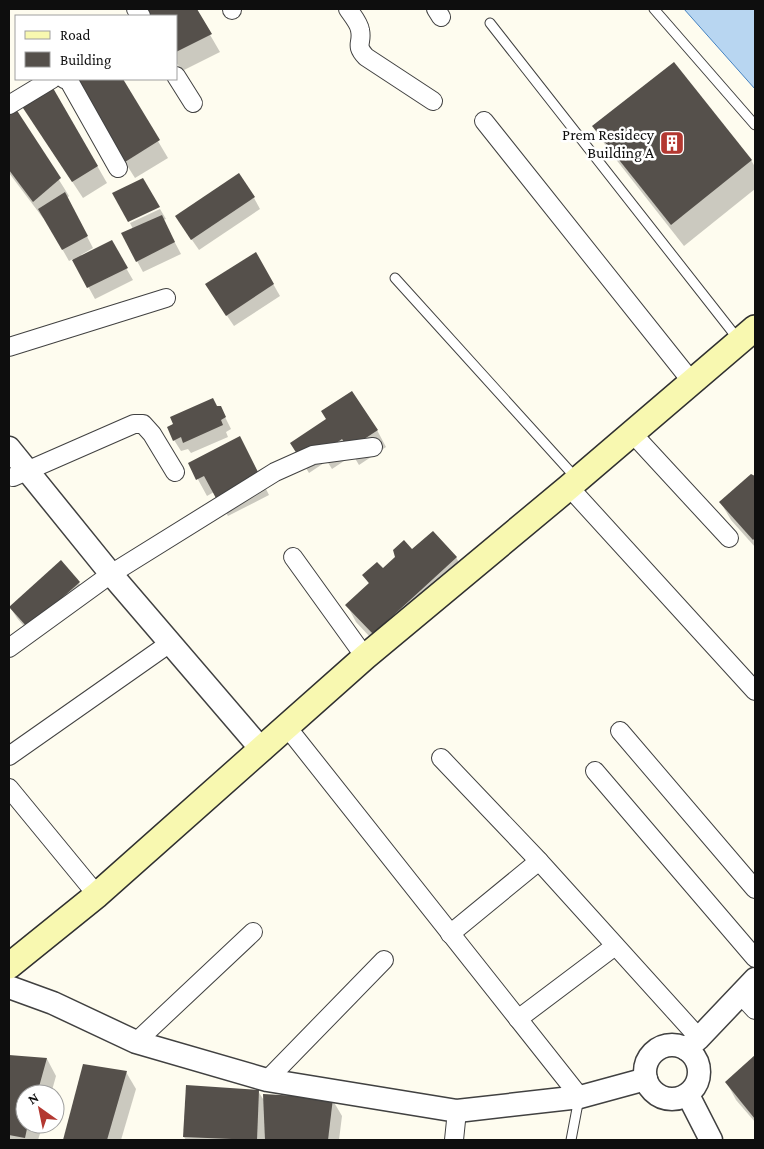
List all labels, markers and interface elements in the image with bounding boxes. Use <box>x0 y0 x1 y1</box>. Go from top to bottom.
legend <box>15 15 178 80</box>
text: Road <box>60 27 91 43</box>
text: Building <box>60 52 111 69</box>
place label: Prem Residecy Building A <box>562 126 655 162</box>
building icon: Prem Residecy Building A <box>659 130 685 156</box>
north arrow <box>15 1084 65 1134</box>
text: N <box>25 1089 42 1107</box>

